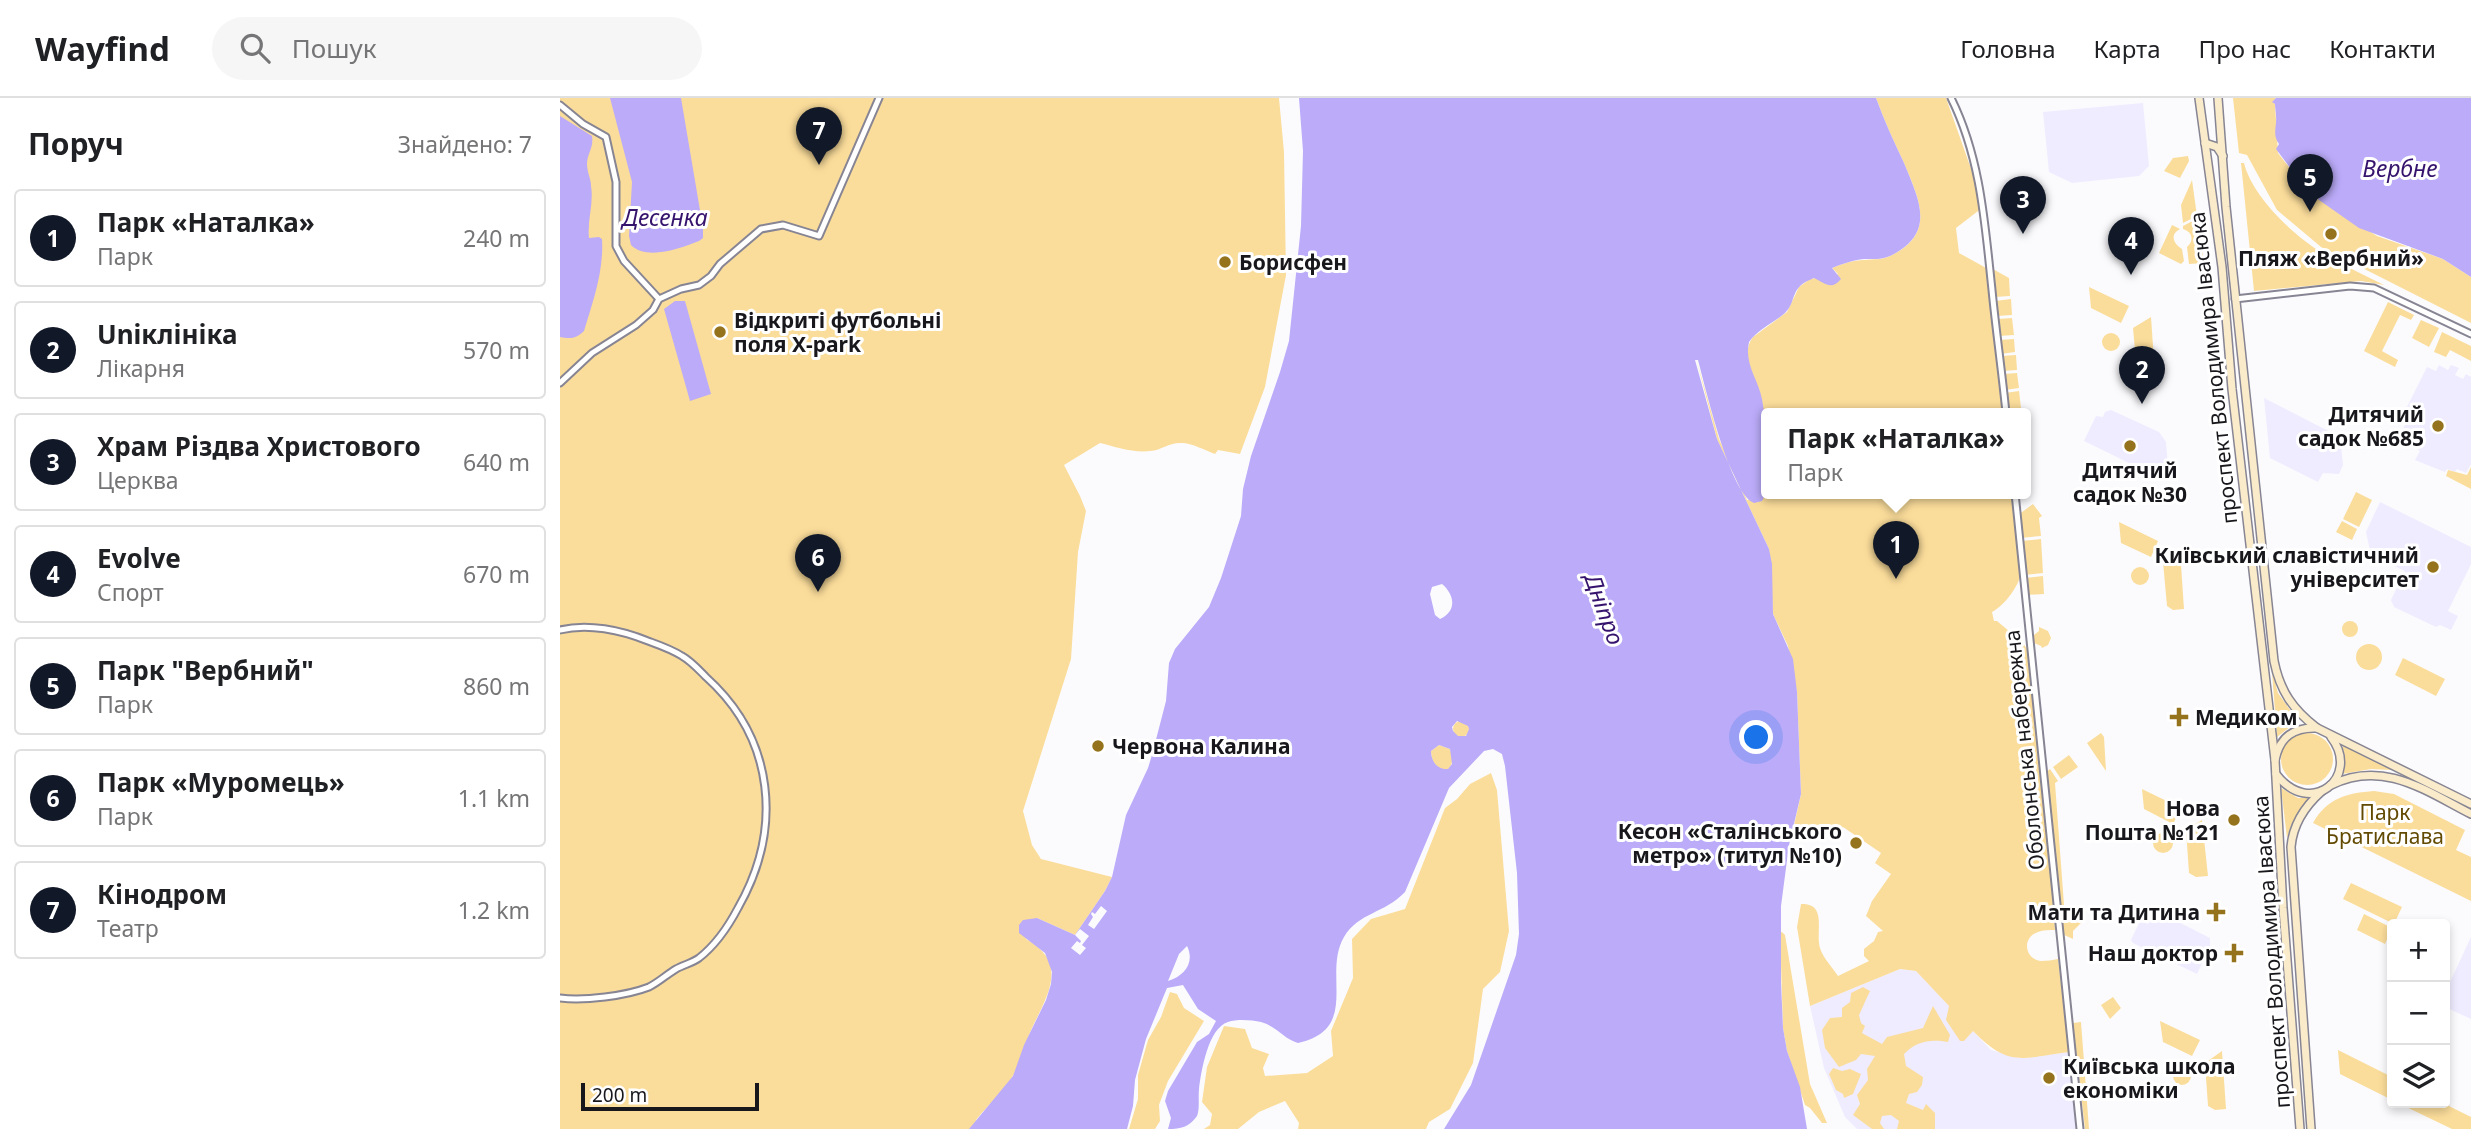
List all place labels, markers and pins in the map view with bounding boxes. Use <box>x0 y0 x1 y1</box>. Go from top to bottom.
pin: 7 <box>796 107 842 165</box>
pin: 5 <box>2287 154 2333 212</box>
pin: 3 <box>2000 176 2046 234</box>
pin: 4 <box>2108 217 2154 275</box>
marker: Пляж «Вербний» <box>2323 226 2339 242</box>
place label: Пляж «Вербний» <box>2238 244 2424 272</box>
place label: Борисфен <box>1239 248 1347 276</box>
marker: Борисфен <box>1217 254 1233 270</box>
place label: Відкриті футбольні поля X-park <box>734 306 942 358</box>
marker: Відкриті футбольні поля X-park <box>712 324 728 340</box>
pin: 2 <box>2119 346 2165 404</box>
place label: Дитячий садок №685 <box>2298 400 2424 452</box>
marker: Дитячий садок №685 <box>2430 418 2446 434</box>
marker: Дитячий садок №30 <box>2122 438 2138 454</box>
place label: Дитячий садок №30 <box>2073 456 2187 508</box>
pin: 1 <box>1873 521 1919 579</box>
pin: 6 <box>795 534 841 592</box>
place label: Київський славістичний університет <box>2155 541 2419 593</box>
marker: Київський славістичний університет <box>2425 559 2441 575</box>
place label: Медиком <box>2195 703 2298 731</box>
marker: Медиком <box>2169 707 2189 727</box>
place label: Червона Калина <box>1112 732 1290 760</box>
marker: Червона Калина <box>1090 738 1106 754</box>
place label: Нова Пошта №121 <box>2085 794 2220 846</box>
marker: Нова Пошта №121 <box>2226 812 2242 828</box>
place label: Кесон «Сталінського метро» (титул №10) <box>1618 817 1842 869</box>
marker: Кесон «Сталінського метро» (титул №10) <box>1848 835 1864 851</box>
place label: Мати та Дитина <box>2028 898 2200 926</box>
marker: Мати та Дитина <box>2206 902 2226 922</box>
place label: Наш доктор <box>2088 939 2218 967</box>
marker: Наш доктор <box>2224 943 2244 963</box>
place label: Київська школа економіки <box>2063 1052 2236 1104</box>
marker: Київська школа економіки <box>2041 1070 2057 1086</box>

